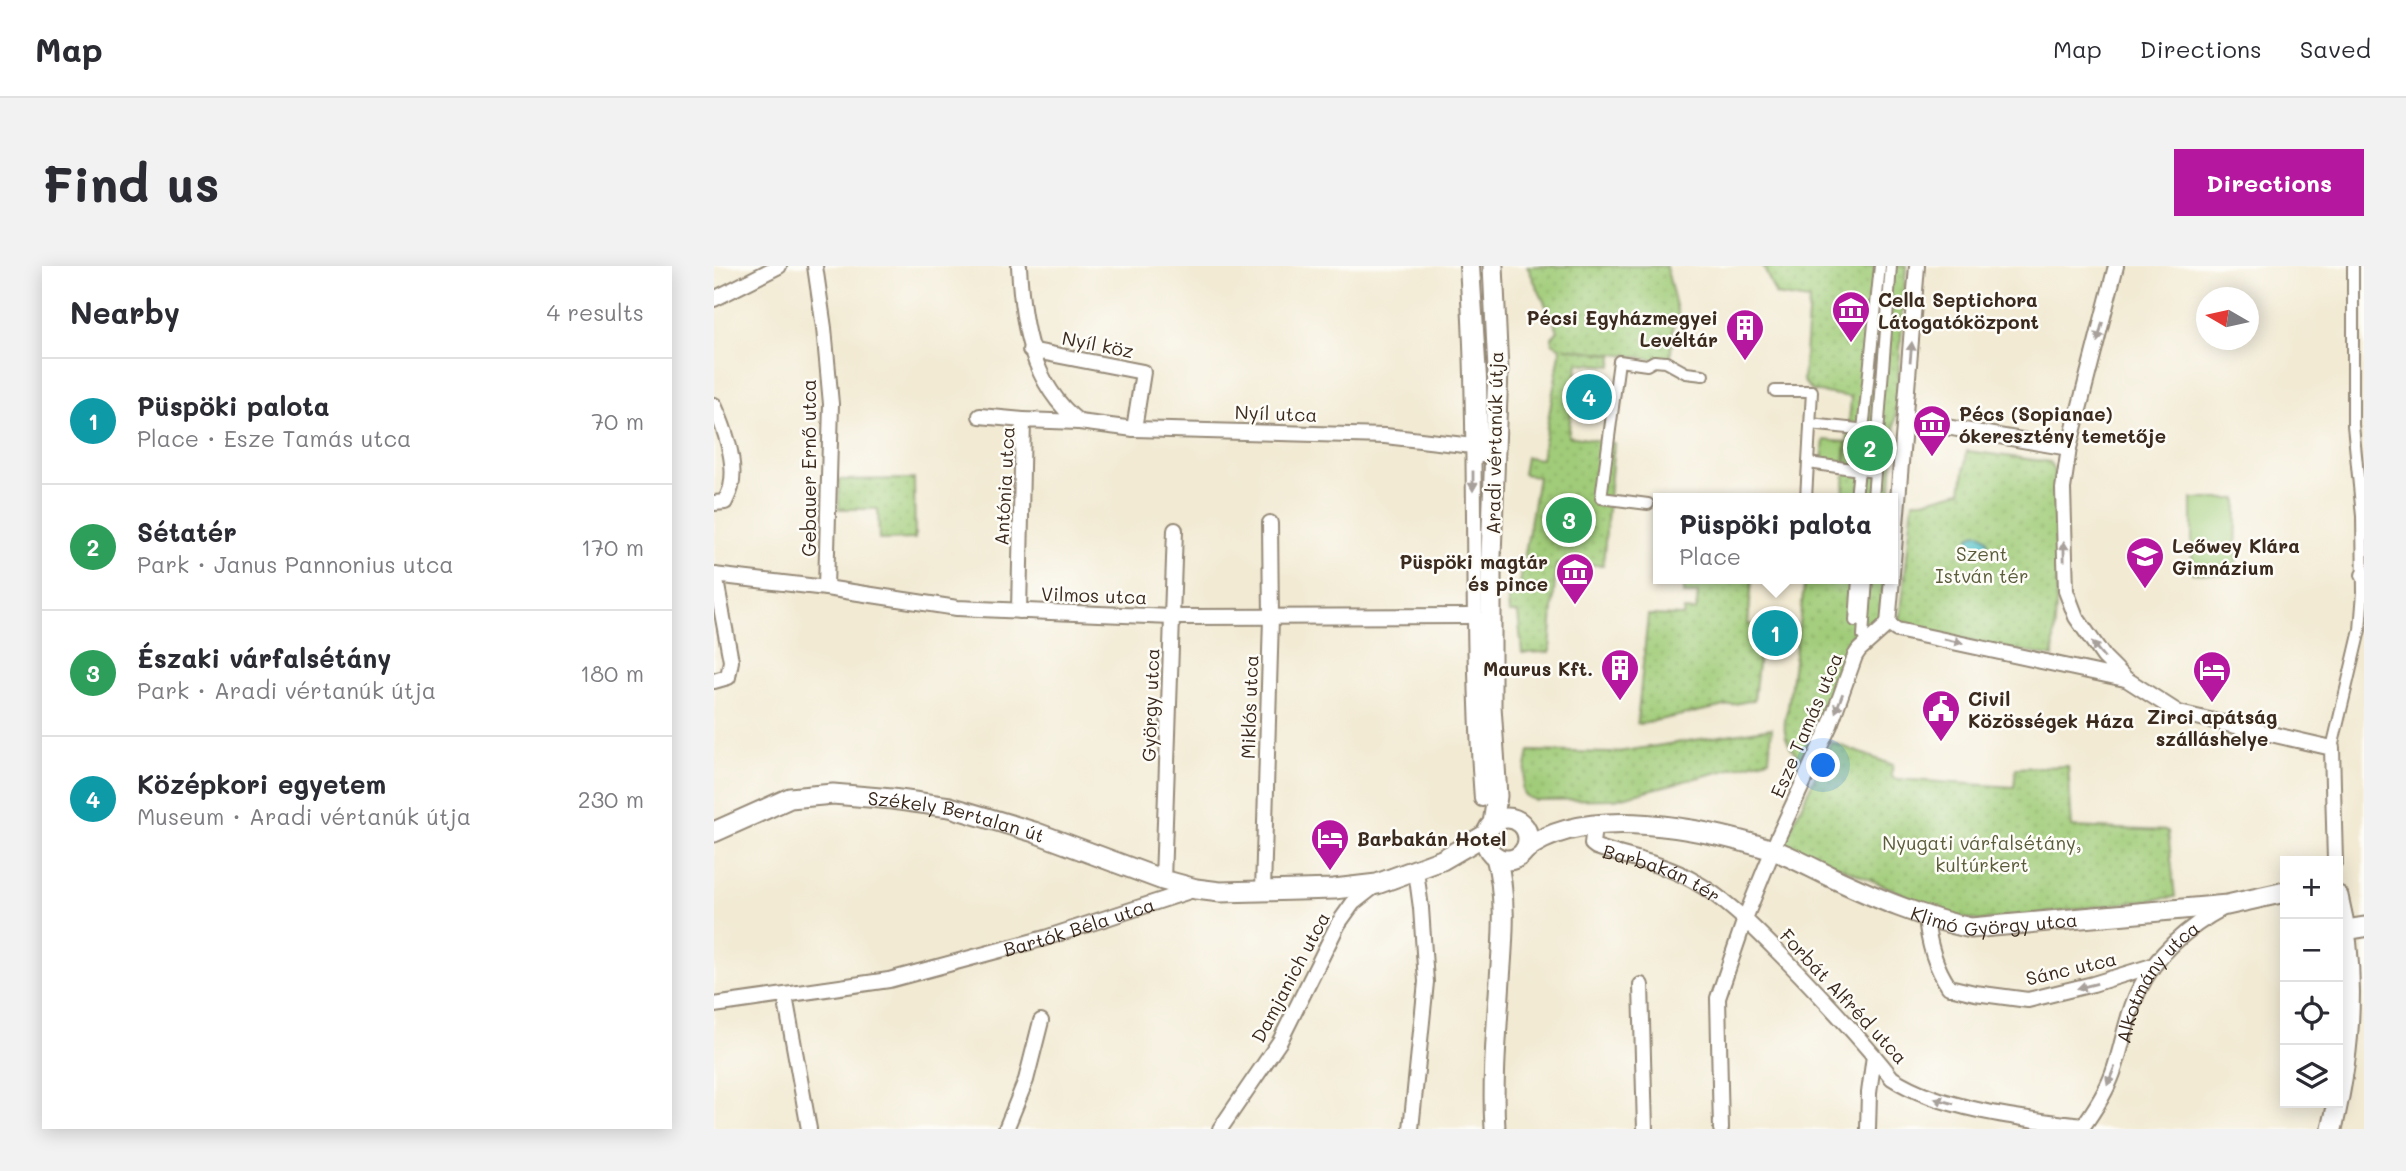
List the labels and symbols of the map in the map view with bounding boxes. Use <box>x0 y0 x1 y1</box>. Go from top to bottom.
place label: Cella Septichora Látogatóközpont <box>1878 287 2039 334</box>
north arrow <box>2196 287 2259 350</box>
museum icon: Cella Septichora Látogatóközpont <box>1830 289 1872 344</box>
place label: Pécsi Egyházmegyei Levéltár <box>1526 305 1718 352</box>
building icon: Pécsi Egyházmegyei Levéltár <box>1724 307 1766 362</box>
one-way arrow <box>2094 321 2105 343</box>
street label: Nyíl köz <box>1060 325 1136 363</box>
one-way arrow <box>1906 340 1917 362</box>
street label: Aradi vértanúk útja <box>1480 351 1508 535</box>
pin: 4 <box>1566 371 1612 423</box>
street label: Gebauer Ernő utca <box>796 379 821 557</box>
street label: Nyíl utca <box>1234 399 1318 427</box>
place label: Pécs (Sopianae) ókeresztény temetője <box>1959 401 2166 448</box>
museum icon: Pécs (Sopianae) ókeresztény temetője <box>1911 403 1953 458</box>
pin: 2 <box>1847 422 1893 474</box>
street label: Antónia utca <box>988 426 1020 546</box>
one-way arrow <box>1467 470 1479 492</box>
pin: 3 <box>1546 494 1592 546</box>
place label: Leőwey Klára Gimnázium <box>2172 533 2300 580</box>
school or university icon: Leőwey Klára Gimnázium <box>2124 535 2166 590</box>
one-way arrow <box>2058 540 2070 562</box>
park label: Szent István tér <box>1935 541 2029 588</box>
place label: Püspöki magtár és pince <box>1399 549 1548 596</box>
museum icon: Püspöki magtár és pince <box>1554 551 1596 606</box>
street label: Vilmos utca <box>1040 581 1148 609</box>
pin: 1 <box>1752 607 1798 659</box>
one-way arrow <box>1942 636 1964 647</box>
one-way arrow <box>2091 641 2106 659</box>
building icon: Maurus Kft. <box>1599 647 1641 702</box>
street label: György utca <box>1136 648 1164 762</box>
street label: Esze Tamás utca <box>1764 649 1848 801</box>
hotel icon: Zirci apátság szálláshelye <box>2191 649 2233 704</box>
street label: Miklós utca <box>1235 655 1263 759</box>
place label: Maurus Kft. <box>1483 656 1593 681</box>
place label: Civil Közösségek Háza <box>1968 686 2134 733</box>
public building icon: Civil Közösségek Háza <box>1920 688 1962 743</box>
one-way arrow <box>1833 692 1844 713</box>
place label: Zirci apátság szálláshelye <box>2147 704 2277 751</box>
your location <box>1806 748 1840 782</box>
street label: Székely Bertalan út <box>867 785 1048 847</box>
hotel icon: Barbakán Hotel <box>1309 817 1351 872</box>
place label: Barbakán Hotel <box>1357 826 1507 851</box>
park label: Nyugati várfalsétány, kultúrkert <box>1882 830 2082 877</box>
street label: Barbakán tér <box>1600 838 1726 908</box>
street label: Bartók Béla utca <box>1000 891 1158 961</box>
street label: Klimó György utca <box>1908 899 2078 941</box>
street label: Damjanich utca <box>1245 907 1335 1047</box>
street label: Alkotmány utca <box>2110 915 2204 1046</box>
street label: Forbát Alfréd utca <box>1775 923 1913 1069</box>
street label: Sánc utca <box>2023 945 2119 991</box>
one-way arrow <box>2076 981 2098 992</box>
one-way arrow <box>2105 1066 2116 1087</box>
one-way arrow <box>1933 1096 1954 1106</box>

